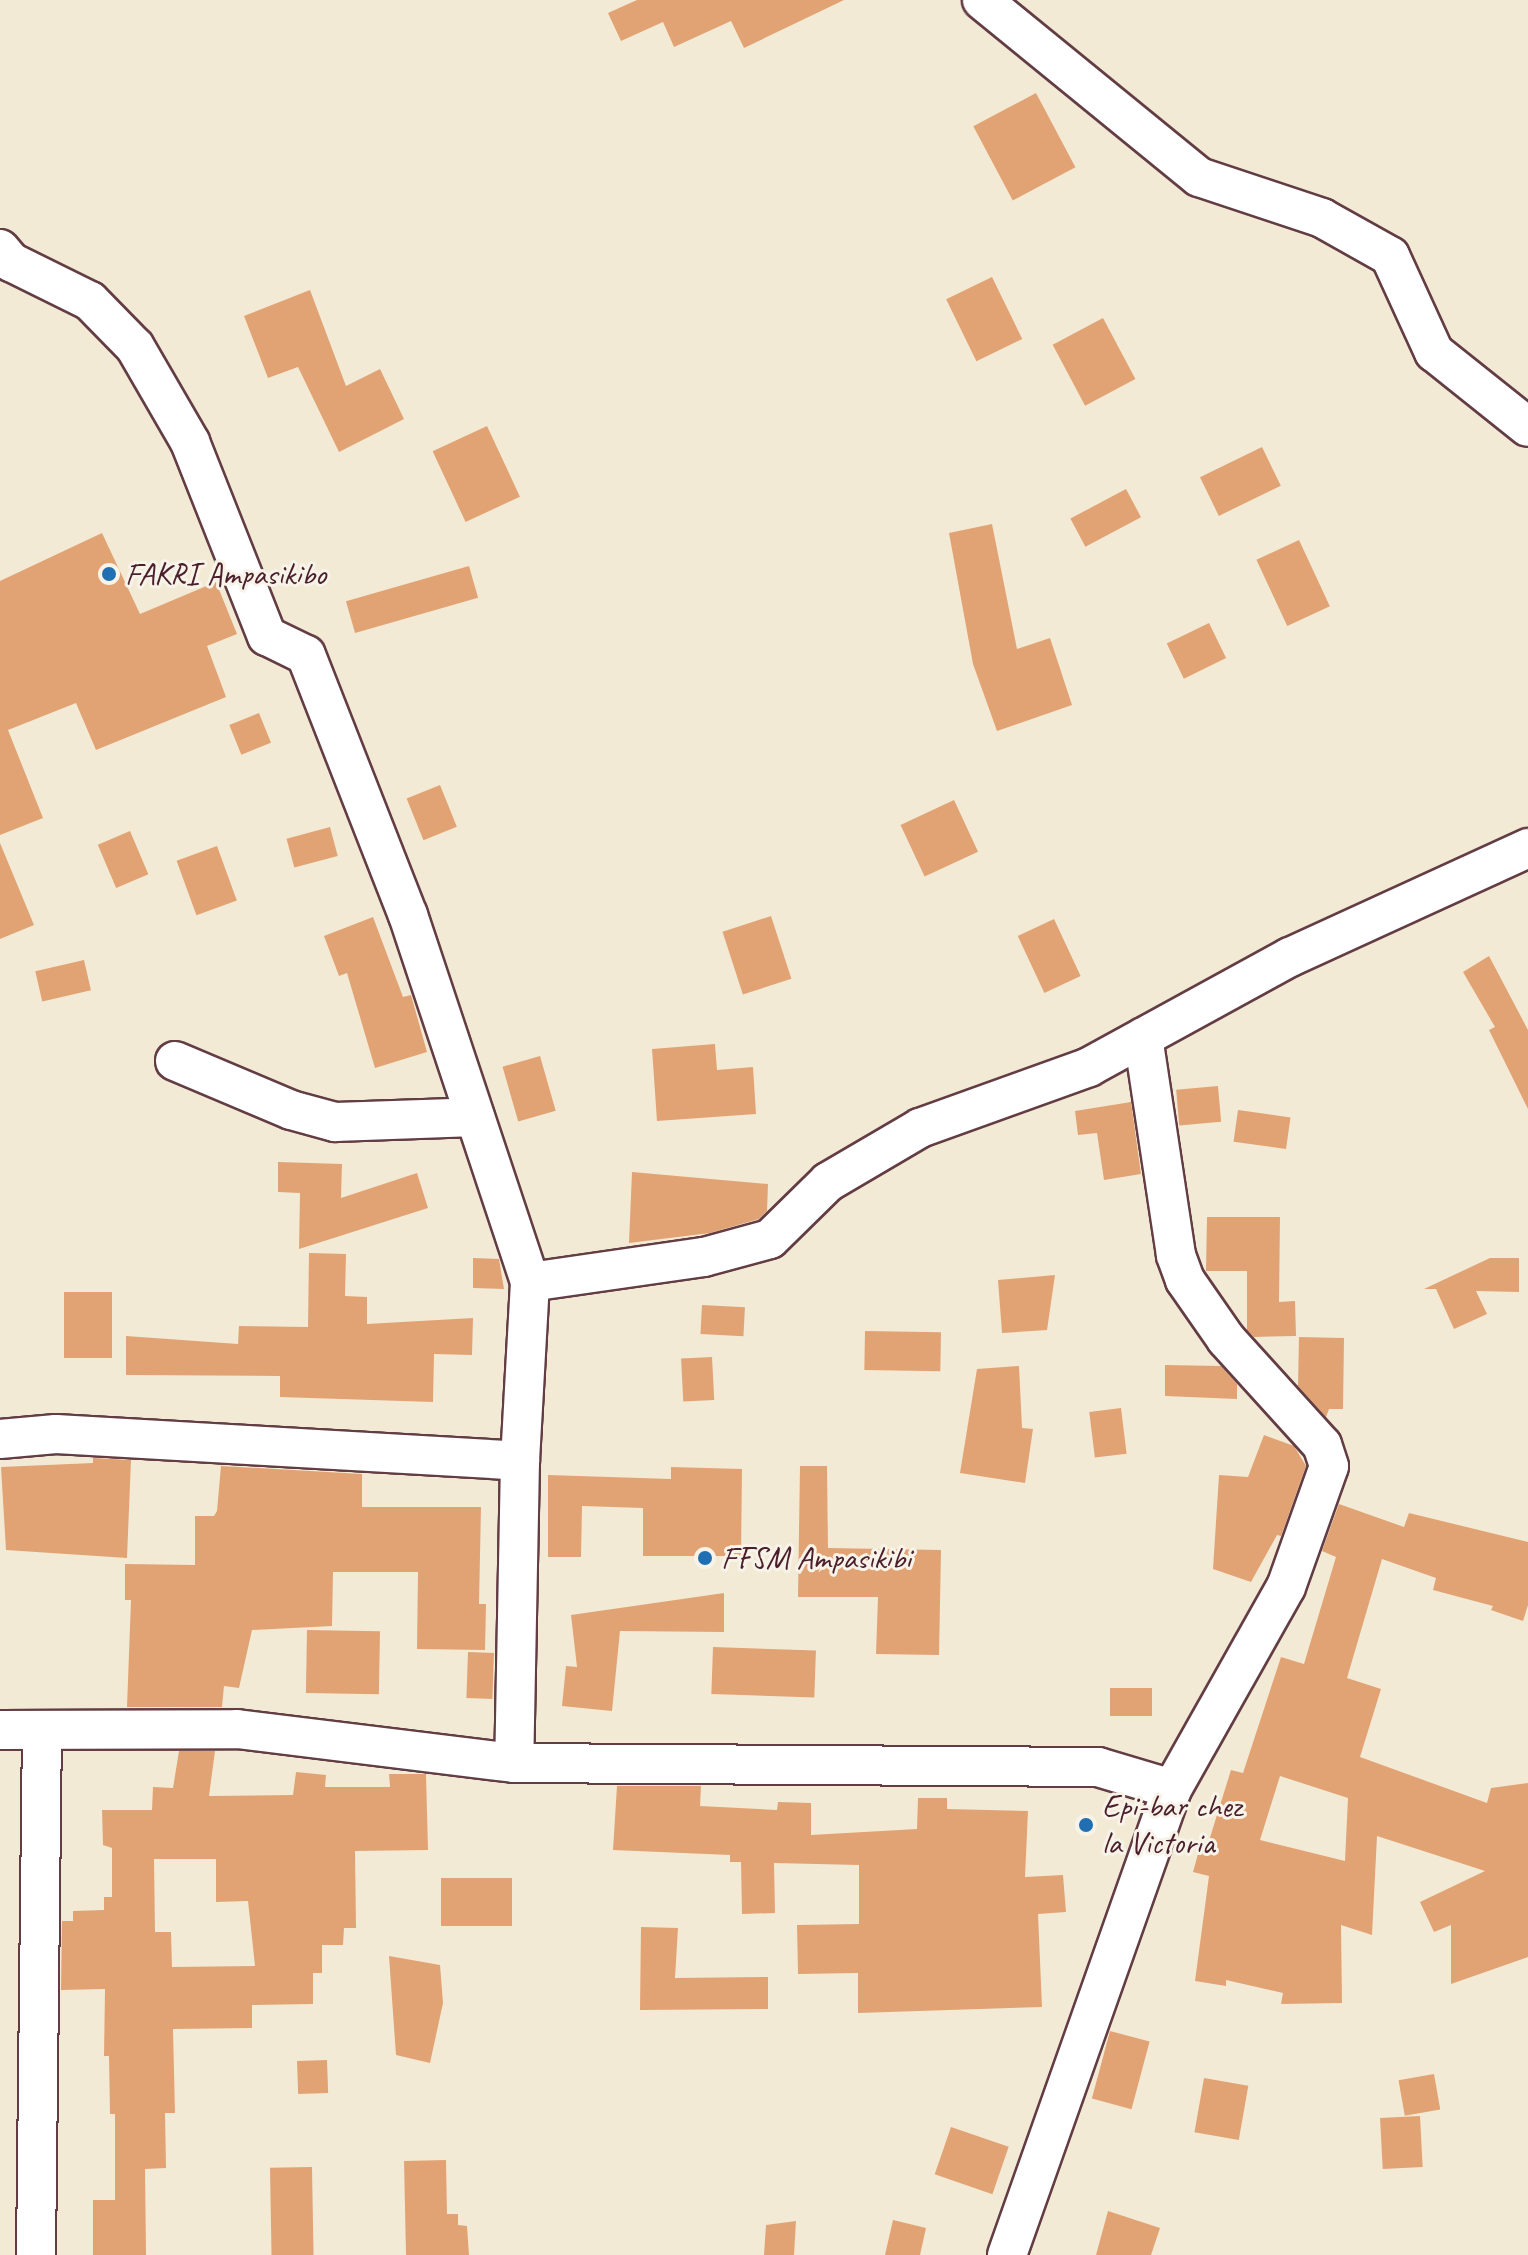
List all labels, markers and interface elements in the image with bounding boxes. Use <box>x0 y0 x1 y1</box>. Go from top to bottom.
place label: FAKRI Ampasikibo <box>125 555 326 593</box>
marker: FAKRI Ampasikibo <box>100 565 118 583</box>
place label: FFSM Ampasikibi <box>721 1539 911 1577</box>
marker: FFSM Ampasikibi <box>696 1549 714 1567</box>
place label: Epi-bar chez la Victoria <box>1102 1788 1241 1863</box>
marker: Epi-bar chez la Victoria <box>1077 1816 1095 1834</box>

